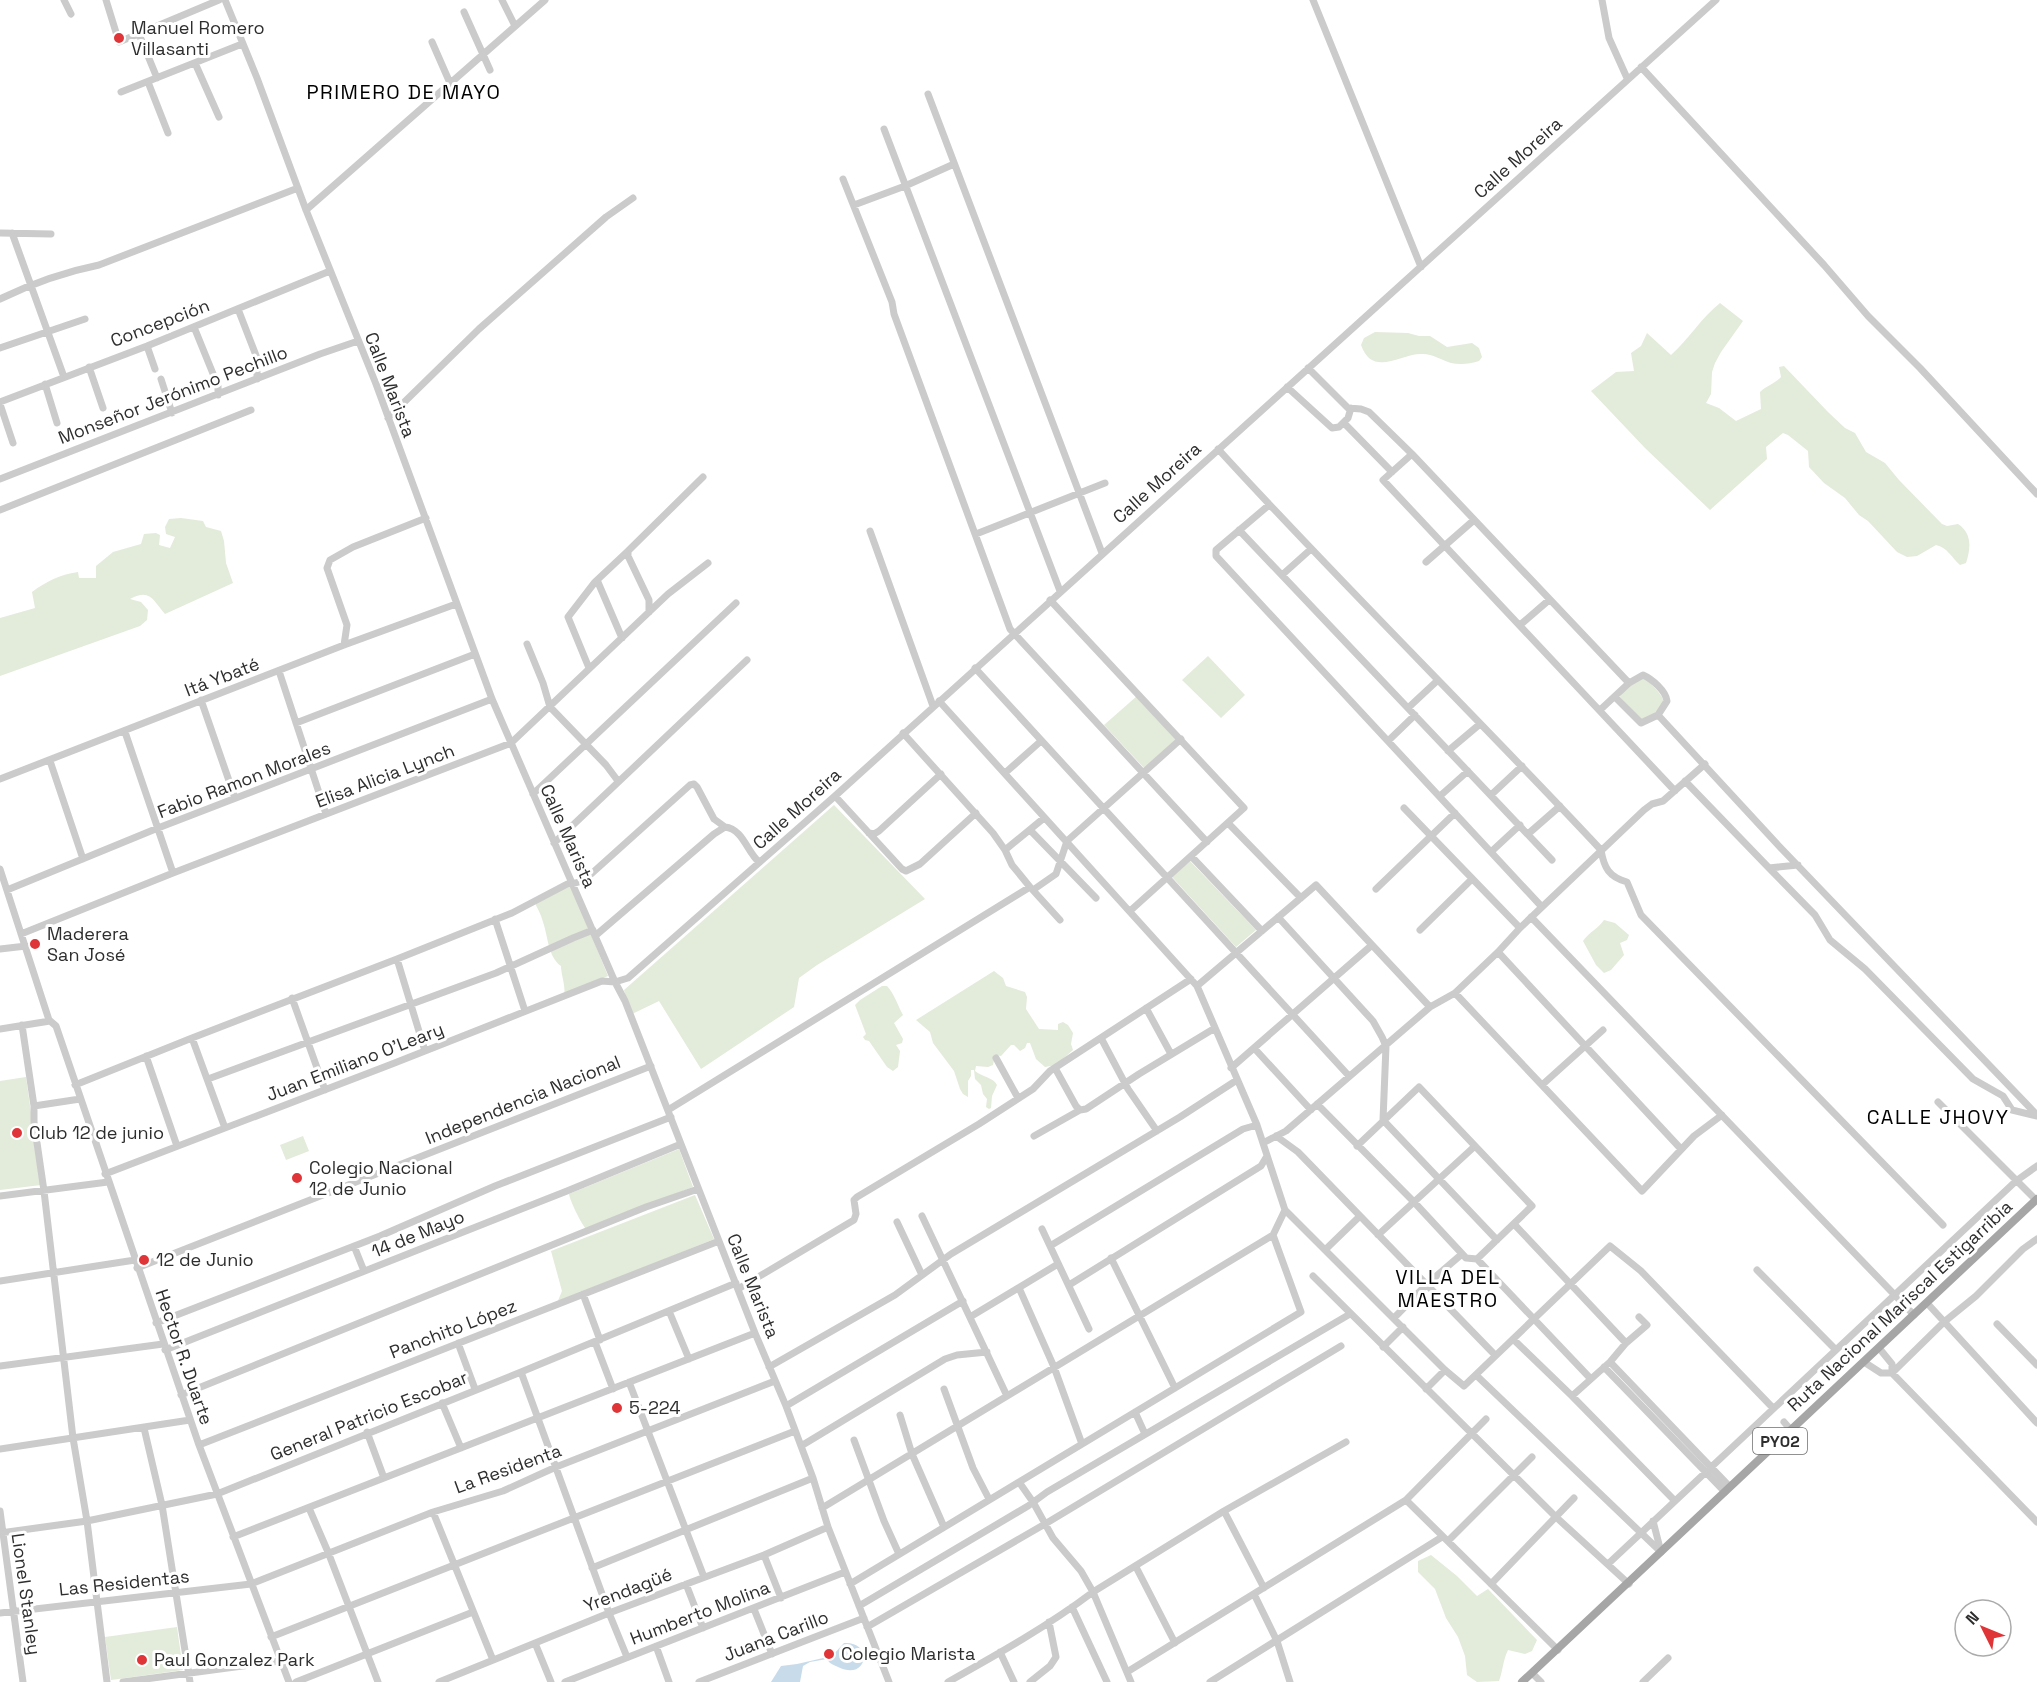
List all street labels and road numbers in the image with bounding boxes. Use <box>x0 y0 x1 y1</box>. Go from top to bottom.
street label: Calle Moreira <box>1469 112 1567 203</box>
street label: Concepción <box>107 293 213 352</box>
street label: Calle Marista <box>360 329 421 441</box>
street label: Monseñor Jerónimo Pechillo <box>55 340 291 449</box>
street label: Calle Moreira <box>1108 437 1206 528</box>
street label: Itá Ybaté <box>181 652 263 701</box>
street label: Fabio Ramon Morales <box>154 736 334 823</box>
street label: Elisa Alicia Lynch <box>312 738 458 813</box>
street label: Calle Moreira <box>748 763 846 854</box>
street label: Calle Marista <box>535 780 602 891</box>
street label: Juan Emiliano O'Leary <box>263 1017 447 1106</box>
street label: Independencia Nacional <box>422 1050 624 1149</box>
street label: Ruta Nacional Mariscal Estigarribia <box>1782 1195 2017 1416</box>
street label: 14 de Mayo <box>368 1204 468 1263</box>
street label: Calle Marista <box>722 1230 785 1342</box>
street label: Hector R. Duarte <box>150 1286 218 1428</box>
street label: Panchito López <box>386 1294 520 1363</box>
street label: General Patricio Escobar <box>267 1365 471 1466</box>
road number: PY02 <box>1753 1428 1807 1454</box>
street label: La Residenta <box>451 1439 565 1499</box>
street label: Lionel Stanley <box>7 1532 46 1656</box>
street label: Yrendagüé <box>580 1562 675 1617</box>
street label: Las Residentas <box>58 1564 190 1601</box>
street label: Humberto Molina <box>627 1575 773 1650</box>
street label: Juana Carillo <box>720 1605 832 1666</box>

